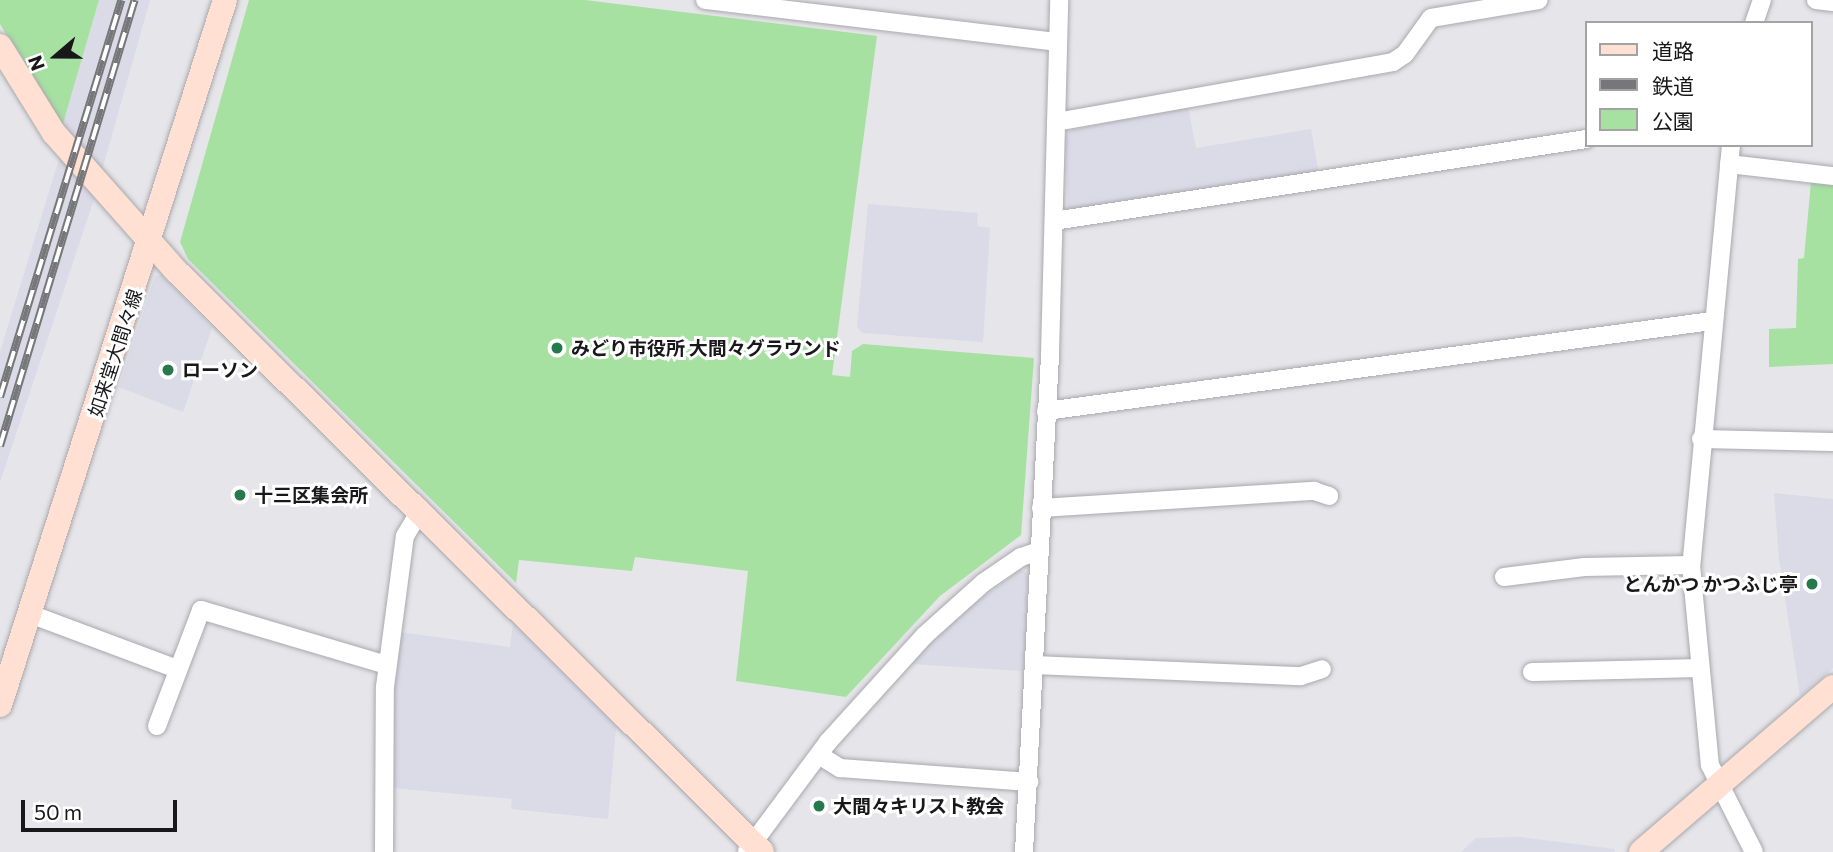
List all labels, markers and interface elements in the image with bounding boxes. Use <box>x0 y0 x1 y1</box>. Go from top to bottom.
north arrow <box>21 21 91 91</box>
legend <box>1584 21 1812 147</box>
text: 道路 <box>1652 38 1694 63</box>
text: N <box>23 53 49 74</box>
text: 鉄道 <box>1652 73 1694 98</box>
text: 公園 <box>1652 108 1694 133</box>
street label: 如来堂大間々線 <box>84 286 146 420</box>
place label: みどり市役所 大間々グラウンド <box>571 337 841 359</box>
marker: みどり市役所 大間々グラウンド <box>549 340 565 356</box>
place label: ローソン <box>182 359 258 381</box>
marker: ローソン <box>160 362 176 378</box>
place label: 十三区集会所 <box>254 484 368 506</box>
marker: 十三区集会所 <box>232 487 248 503</box>
place label: とんかつ かつふじ亭 <box>1623 573 1798 595</box>
marker: とんかつ かつふじ亭 <box>1804 576 1820 592</box>
scale bar <box>24 786 180 830</box>
place label: 大間々キリスト教会 <box>833 795 1004 817</box>
marker: 大間々キリスト教会 <box>811 798 827 814</box>
text: 50 m <box>34 799 82 824</box>

